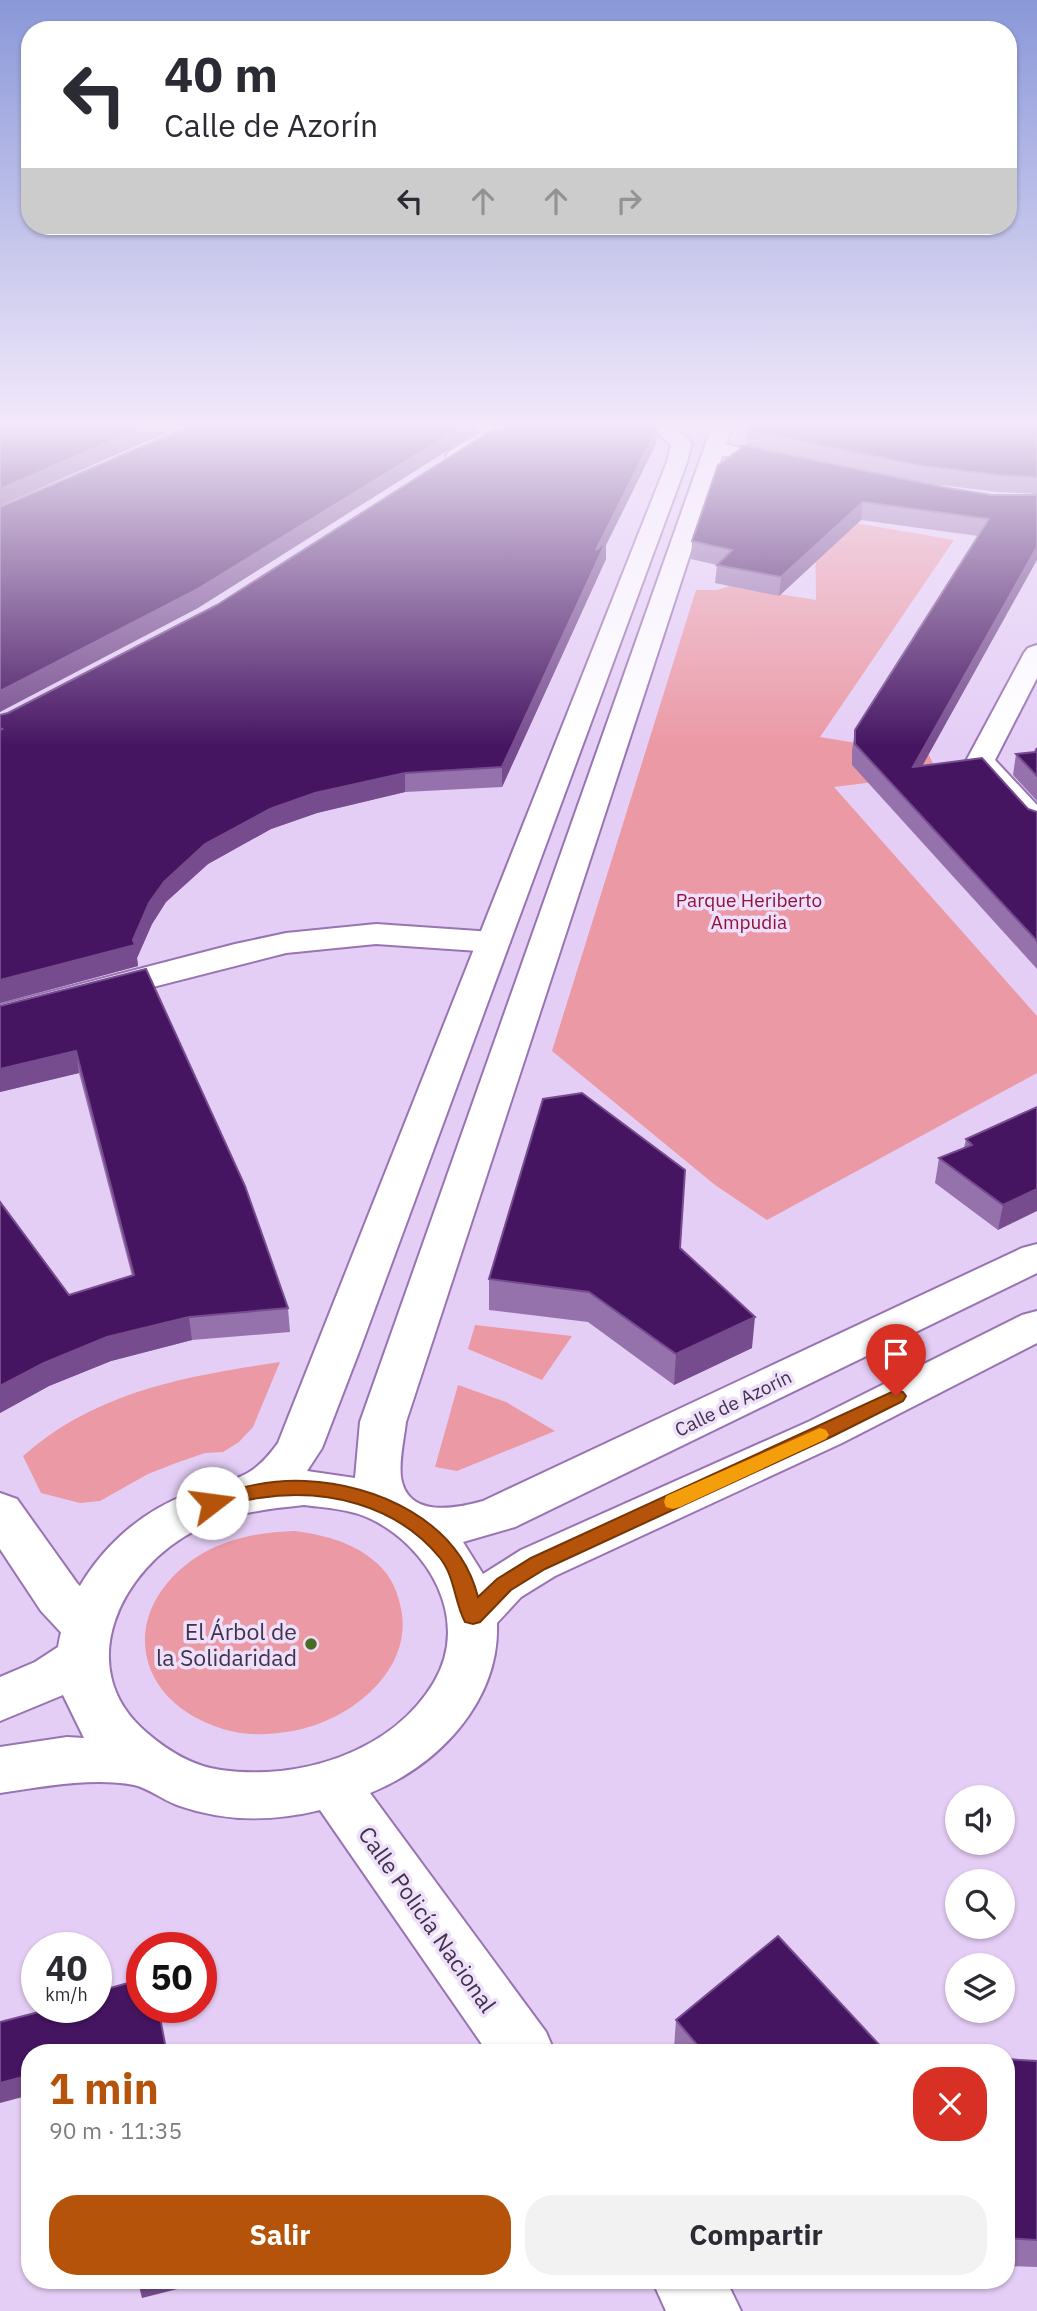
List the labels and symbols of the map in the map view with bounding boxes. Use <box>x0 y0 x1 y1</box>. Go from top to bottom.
park label: Parque Heriberto Ampudia <box>676 888 822 934</box>
pin <box>866 1324 926 1396</box>
street label: Calle de Azorín <box>671 1364 795 1442</box>
position arrow <box>175 1466 249 1540</box>
place label: El Árbol de la Solidaridad <box>156 1616 297 1672</box>
marker: El Árbol de la Solidaridad <box>303 1636 319 1652</box>
street label: Calle Policía Nacional <box>352 1820 504 2018</box>
speed limit sign: 50 <box>126 1932 217 2023</box>

